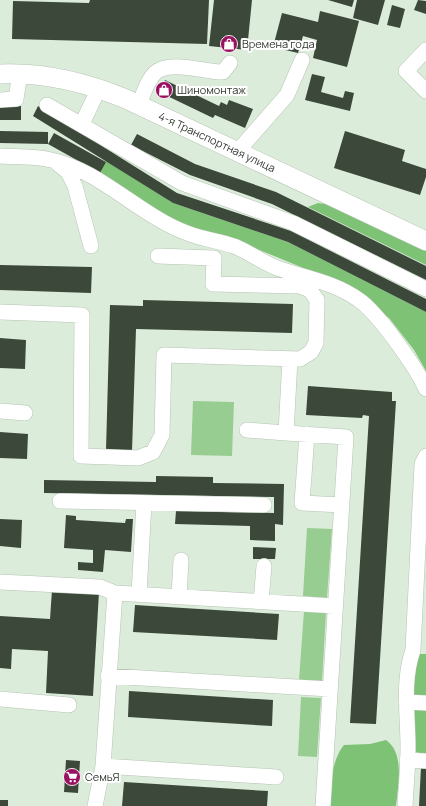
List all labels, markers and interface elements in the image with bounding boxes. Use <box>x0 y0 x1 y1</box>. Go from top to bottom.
shop icon: Времена года <box>219 34 239 54</box>
place label: Времена года <box>242 36 315 51</box>
shop icon: Шиномонтаж <box>154 80 174 100</box>
place label: Шиномонтаж <box>177 82 246 97</box>
street label: 4-я Транспортная улица <box>156 108 278 175</box>
supermarket icon: СемьЯ <box>62 767 82 787</box>
place label: СемьЯ <box>85 769 120 784</box>

